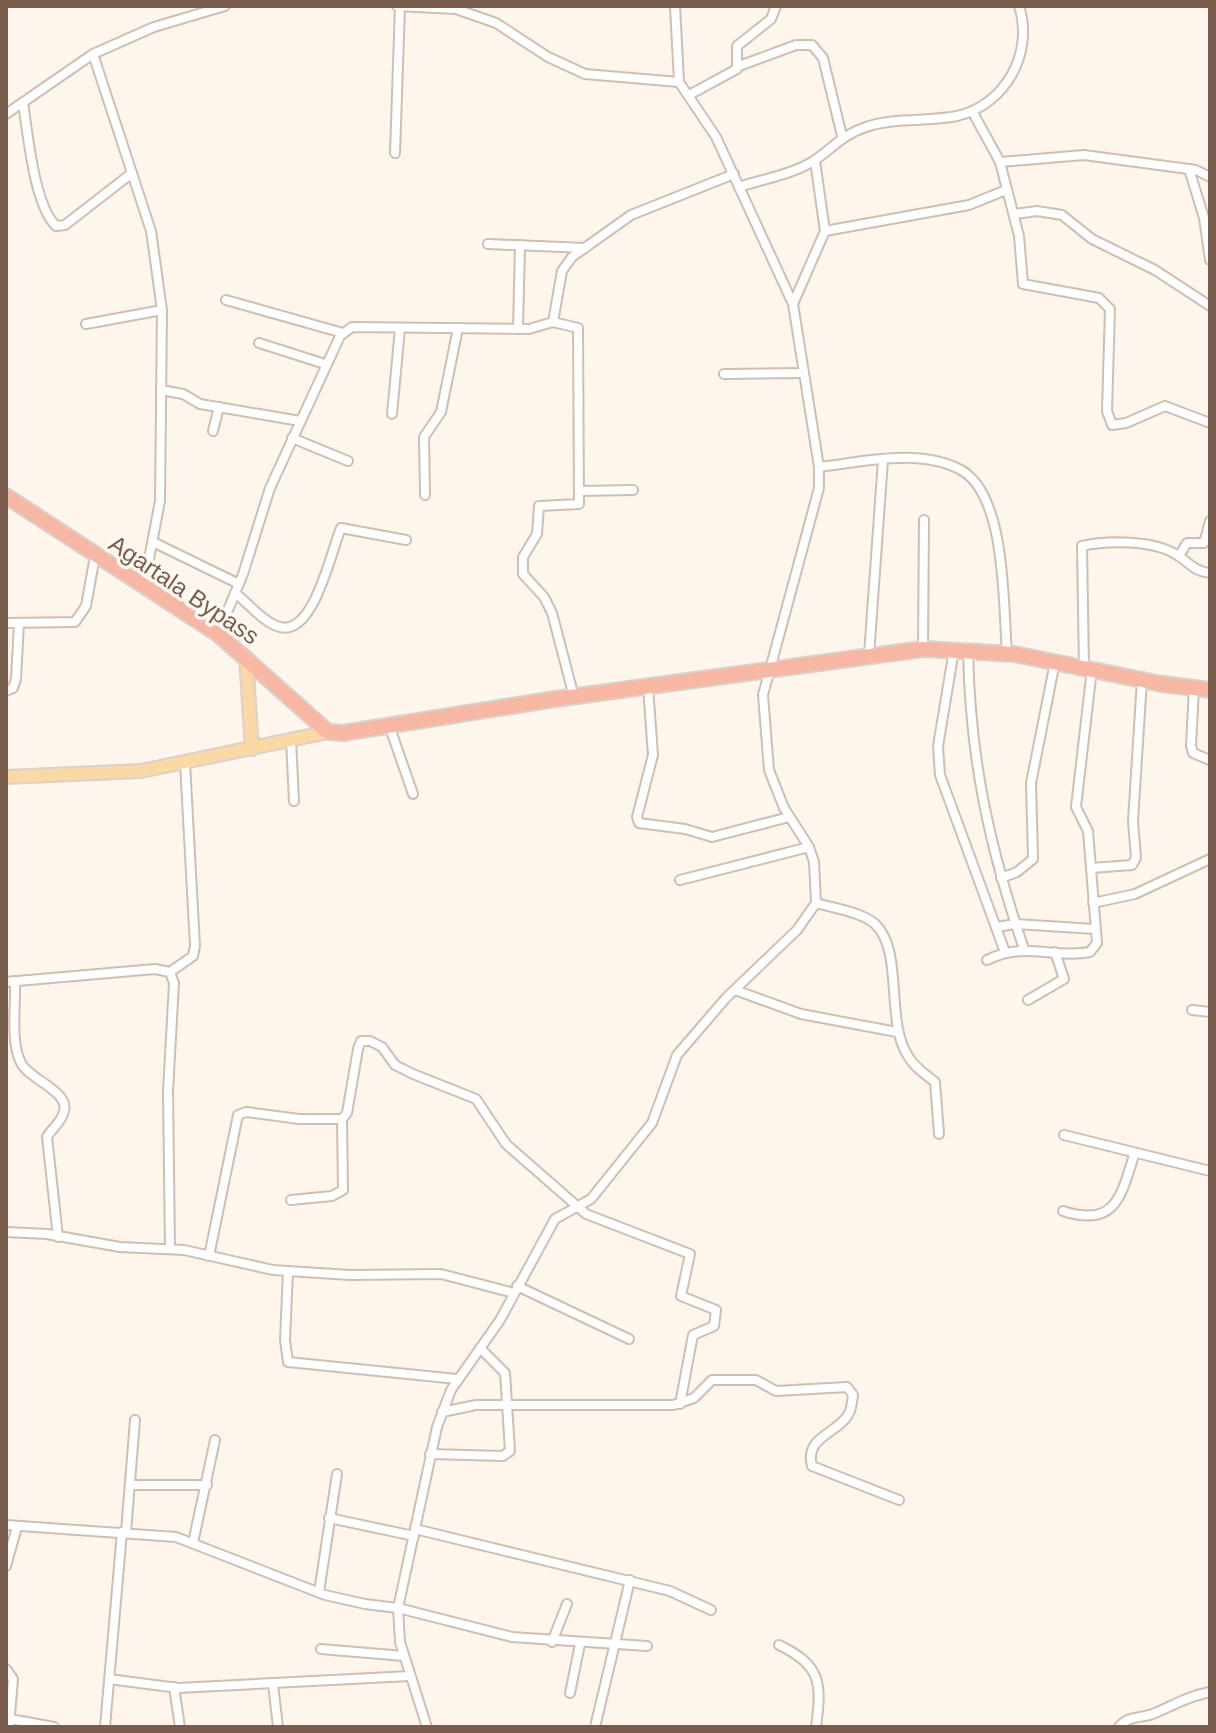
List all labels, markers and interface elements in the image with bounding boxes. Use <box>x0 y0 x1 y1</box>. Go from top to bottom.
street label: Agartala Bypass <box>104 530 264 650</box>

